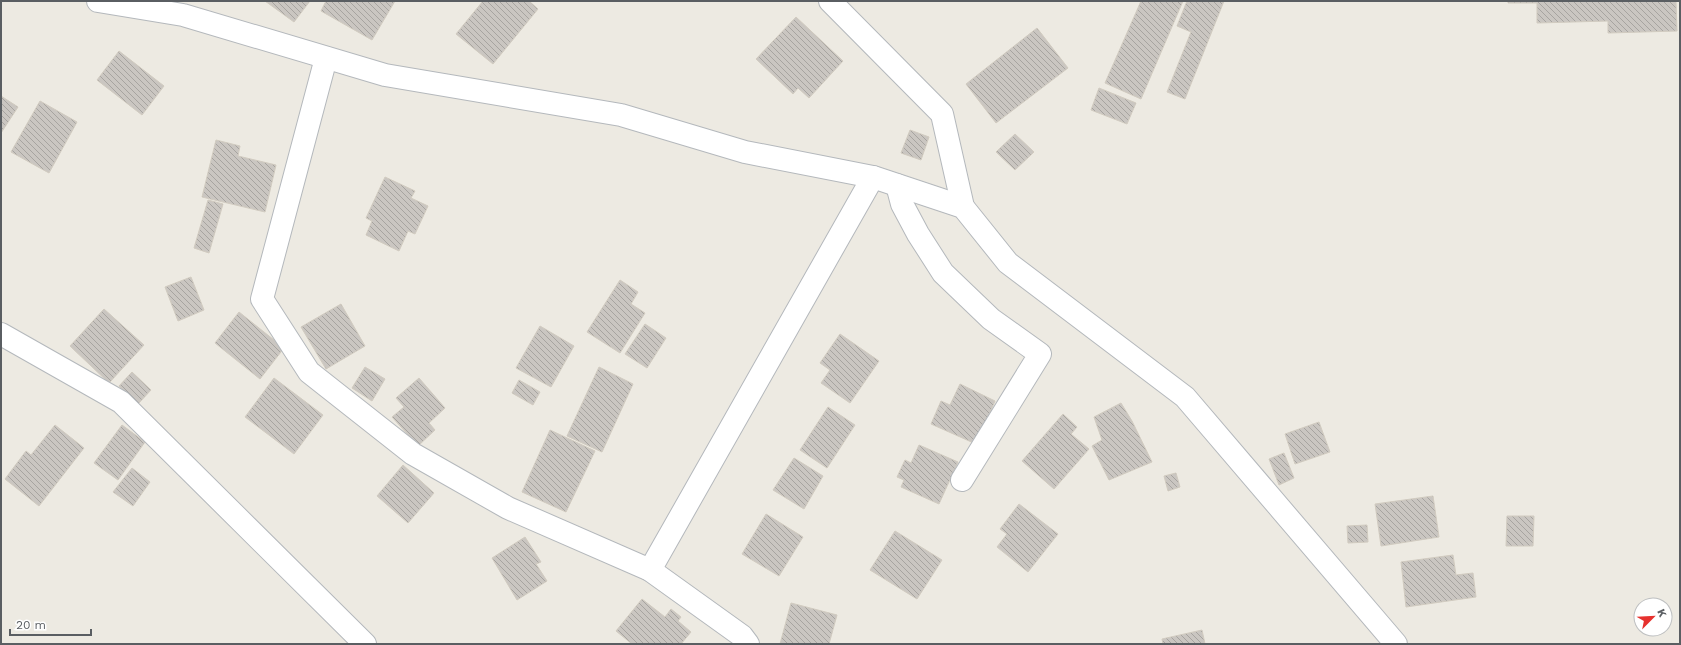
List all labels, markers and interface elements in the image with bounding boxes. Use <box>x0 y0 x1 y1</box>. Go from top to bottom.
north arrow <box>1633 597 1673 637</box>
text: K <box>1654 607 1669 620</box>
scale bar <box>10 611 91 637</box>
text: 20 m <box>16 618 46 632</box>

